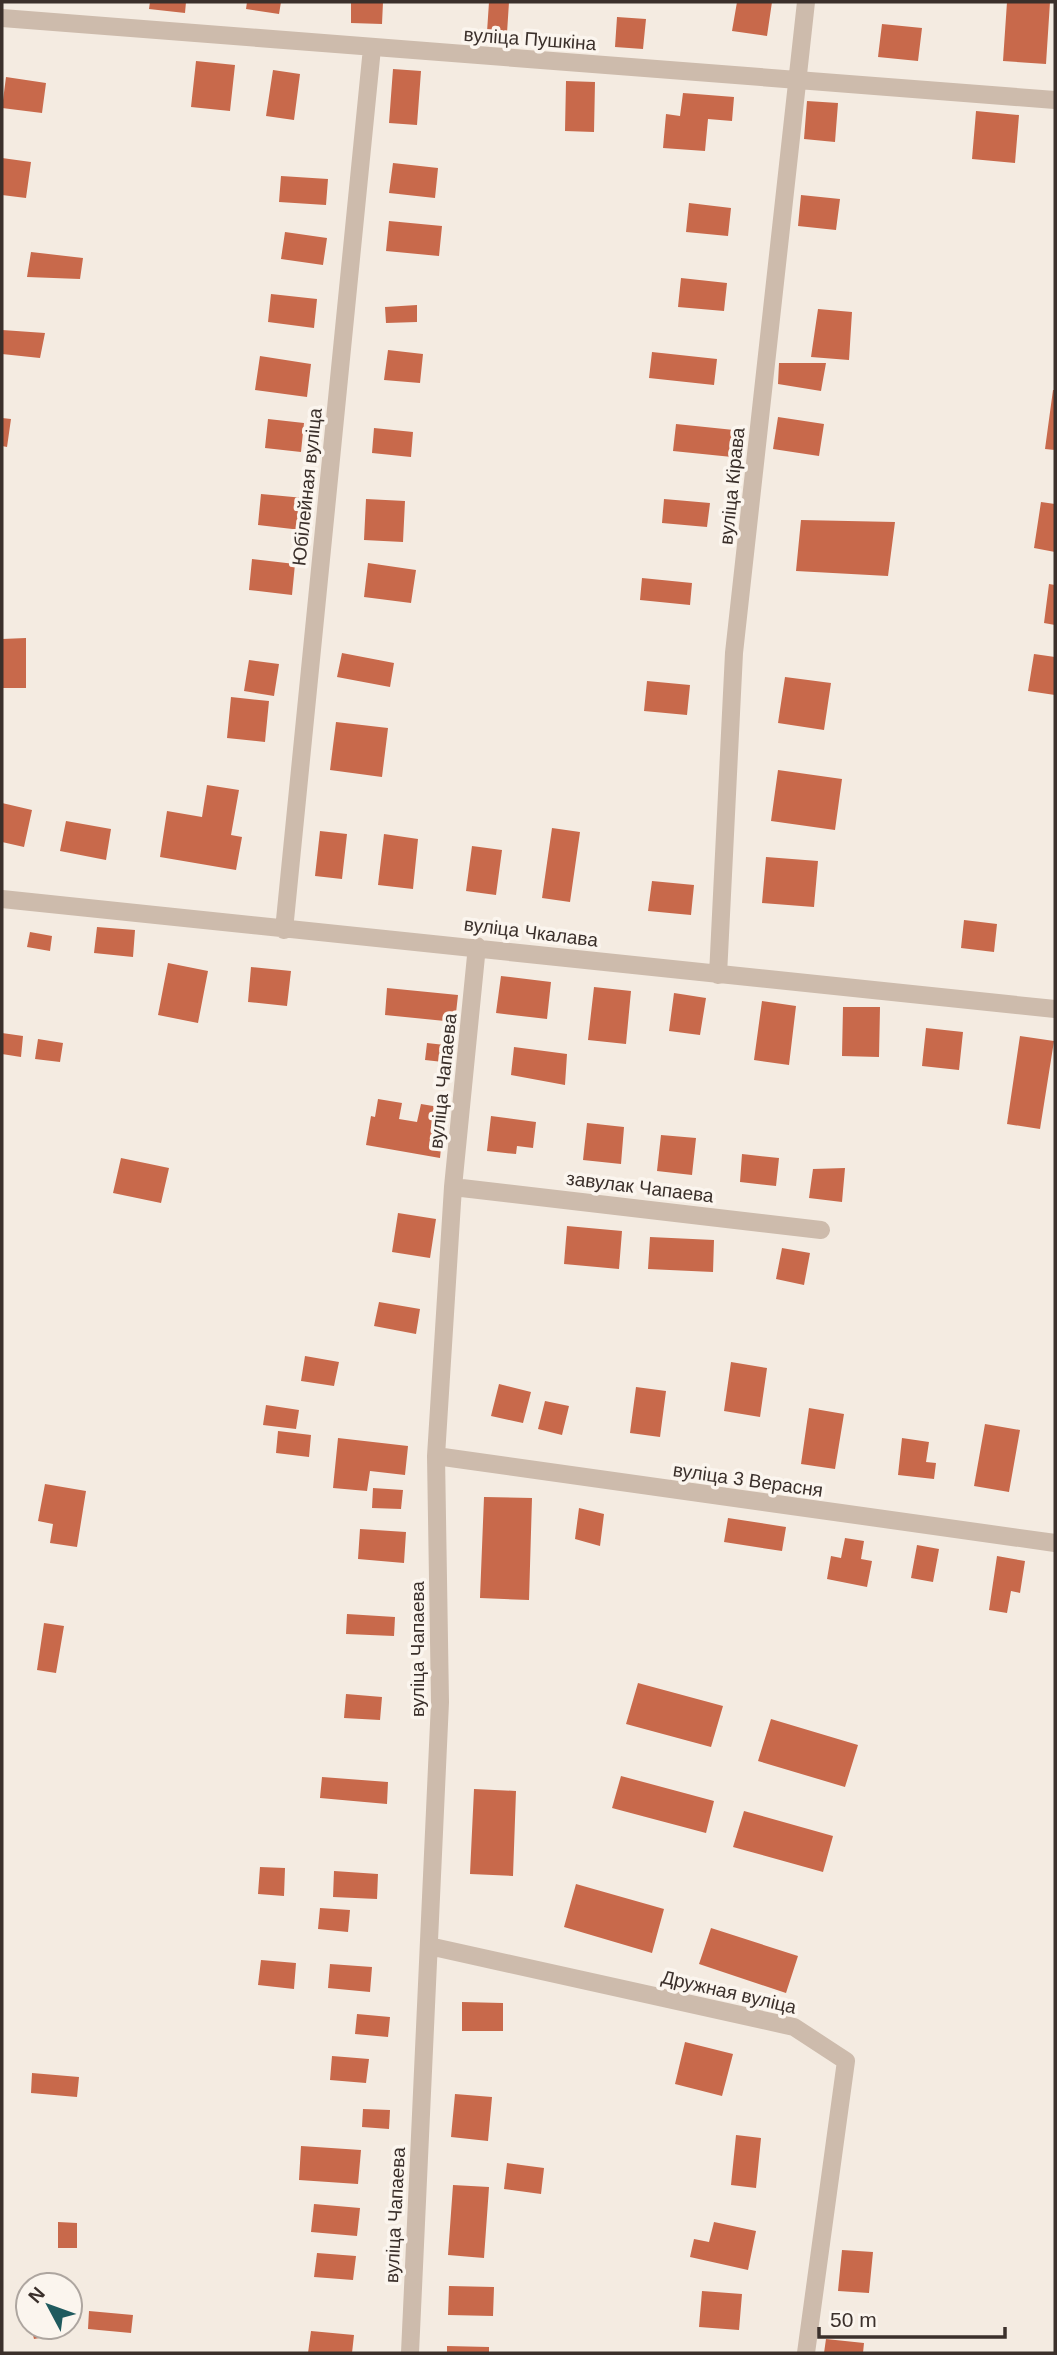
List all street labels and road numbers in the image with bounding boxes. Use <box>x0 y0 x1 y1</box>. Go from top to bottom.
street label: вуліца Пушкіна <box>463 24 597 54</box>
street label: Юбілейная вуліца <box>288 407 326 567</box>
street label: вуліца Кірава <box>715 426 749 546</box>
street label: вуліца Чкалава <box>463 913 600 951</box>
street label: вуліца Чапаева <box>425 1012 461 1150</box>
street label: завулак Чапаева <box>565 1168 715 1207</box>
street label: вуліца 3 Верасня <box>672 1459 824 1501</box>
street label: вуліца Чапаева <box>407 1581 428 1717</box>
street label: Дружная вуліца <box>660 1966 799 2018</box>
street label: вуліца Чапаева <box>381 2146 409 2283</box>

